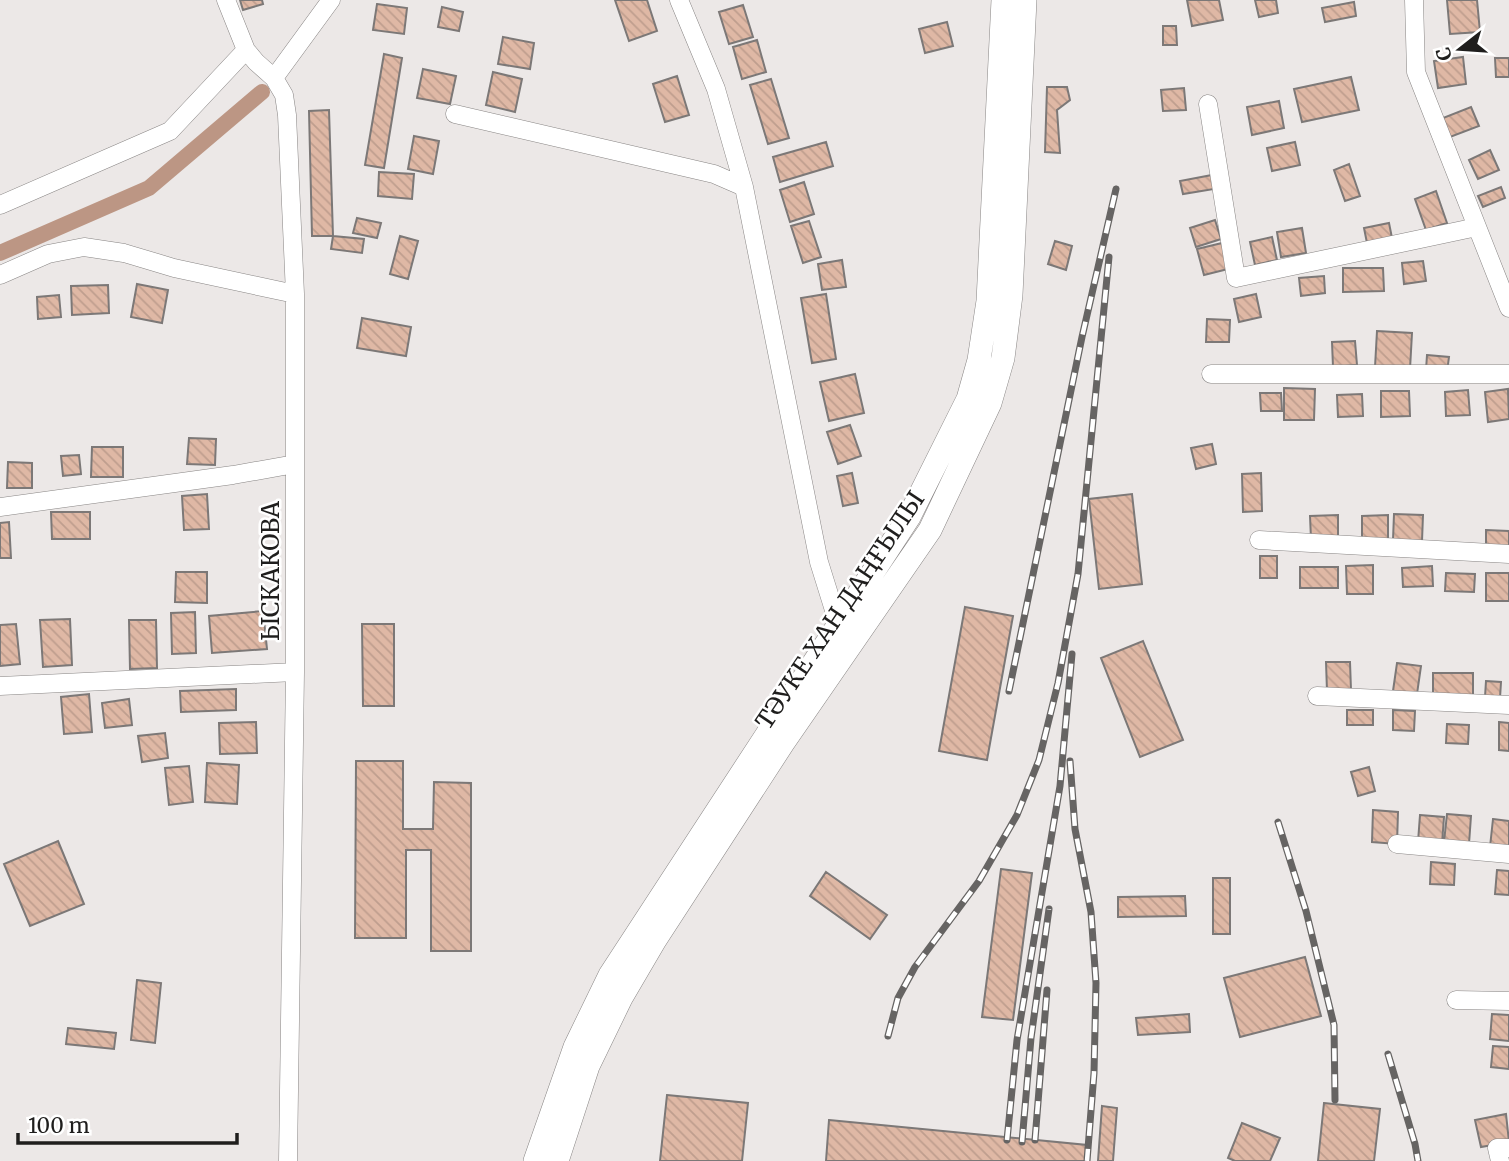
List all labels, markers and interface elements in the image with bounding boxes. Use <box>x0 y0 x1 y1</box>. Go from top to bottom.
north arrow <box>1425 14 1495 84</box>
text: С <box>1430 44 1457 64</box>
street label: ТӘУКЕ ХАН ДАҢҒЫЛЫ <box>749 485 931 735</box>
street label: ЫСКАКОВА <box>255 500 286 641</box>
scale bar <box>18 1102 236 1146</box>
text: 100 m <box>28 1112 90 1139</box>

